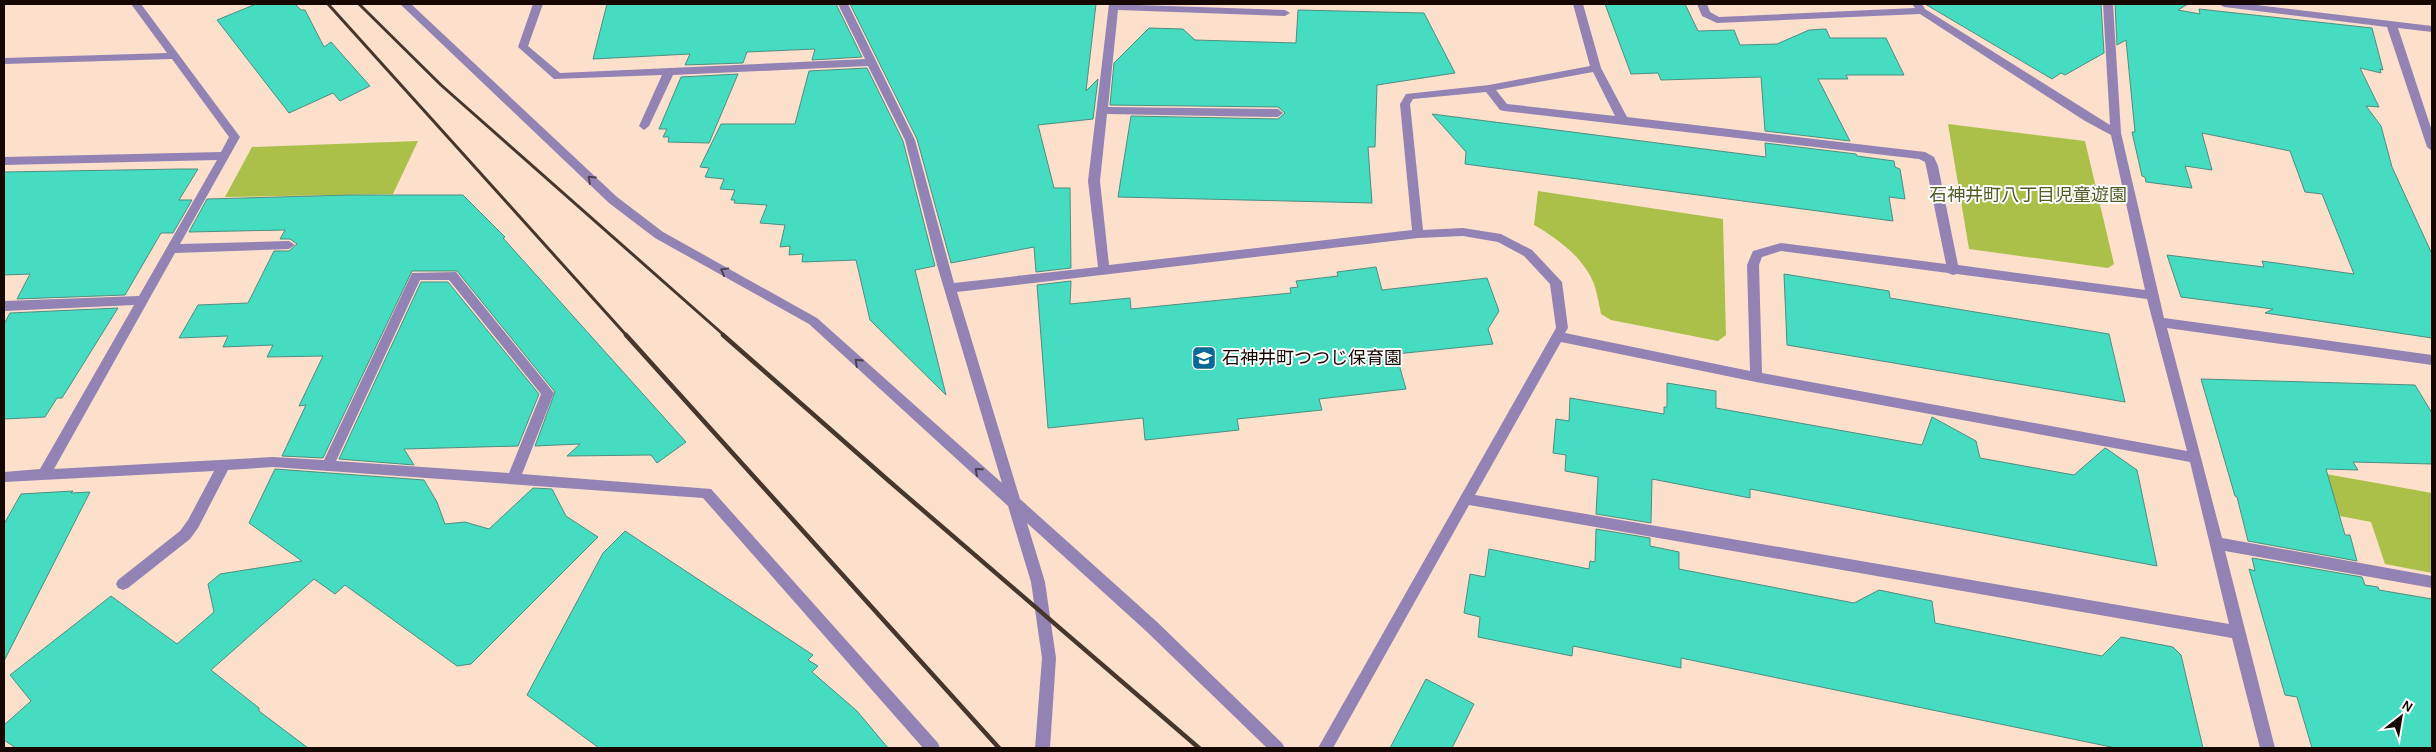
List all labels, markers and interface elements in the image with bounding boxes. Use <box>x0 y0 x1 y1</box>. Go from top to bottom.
one-way arrow <box>588 176 597 185</box>
park label: 石神井町八丁目児童遊園 <box>1929 184 2127 206</box>
one-way arrow <box>720 267 729 277</box>
school or university icon: 石神井町つつじ保育園 <box>1191 345 1217 371</box>
place label: 石神井町つつじ保育園 <box>1222 347 1402 369</box>
one-way arrow <box>854 359 863 368</box>
one-way arrow <box>974 468 983 477</box>
north arrow <box>2376 692 2426 742</box>
text: N <box>2399 696 2416 716</box>

